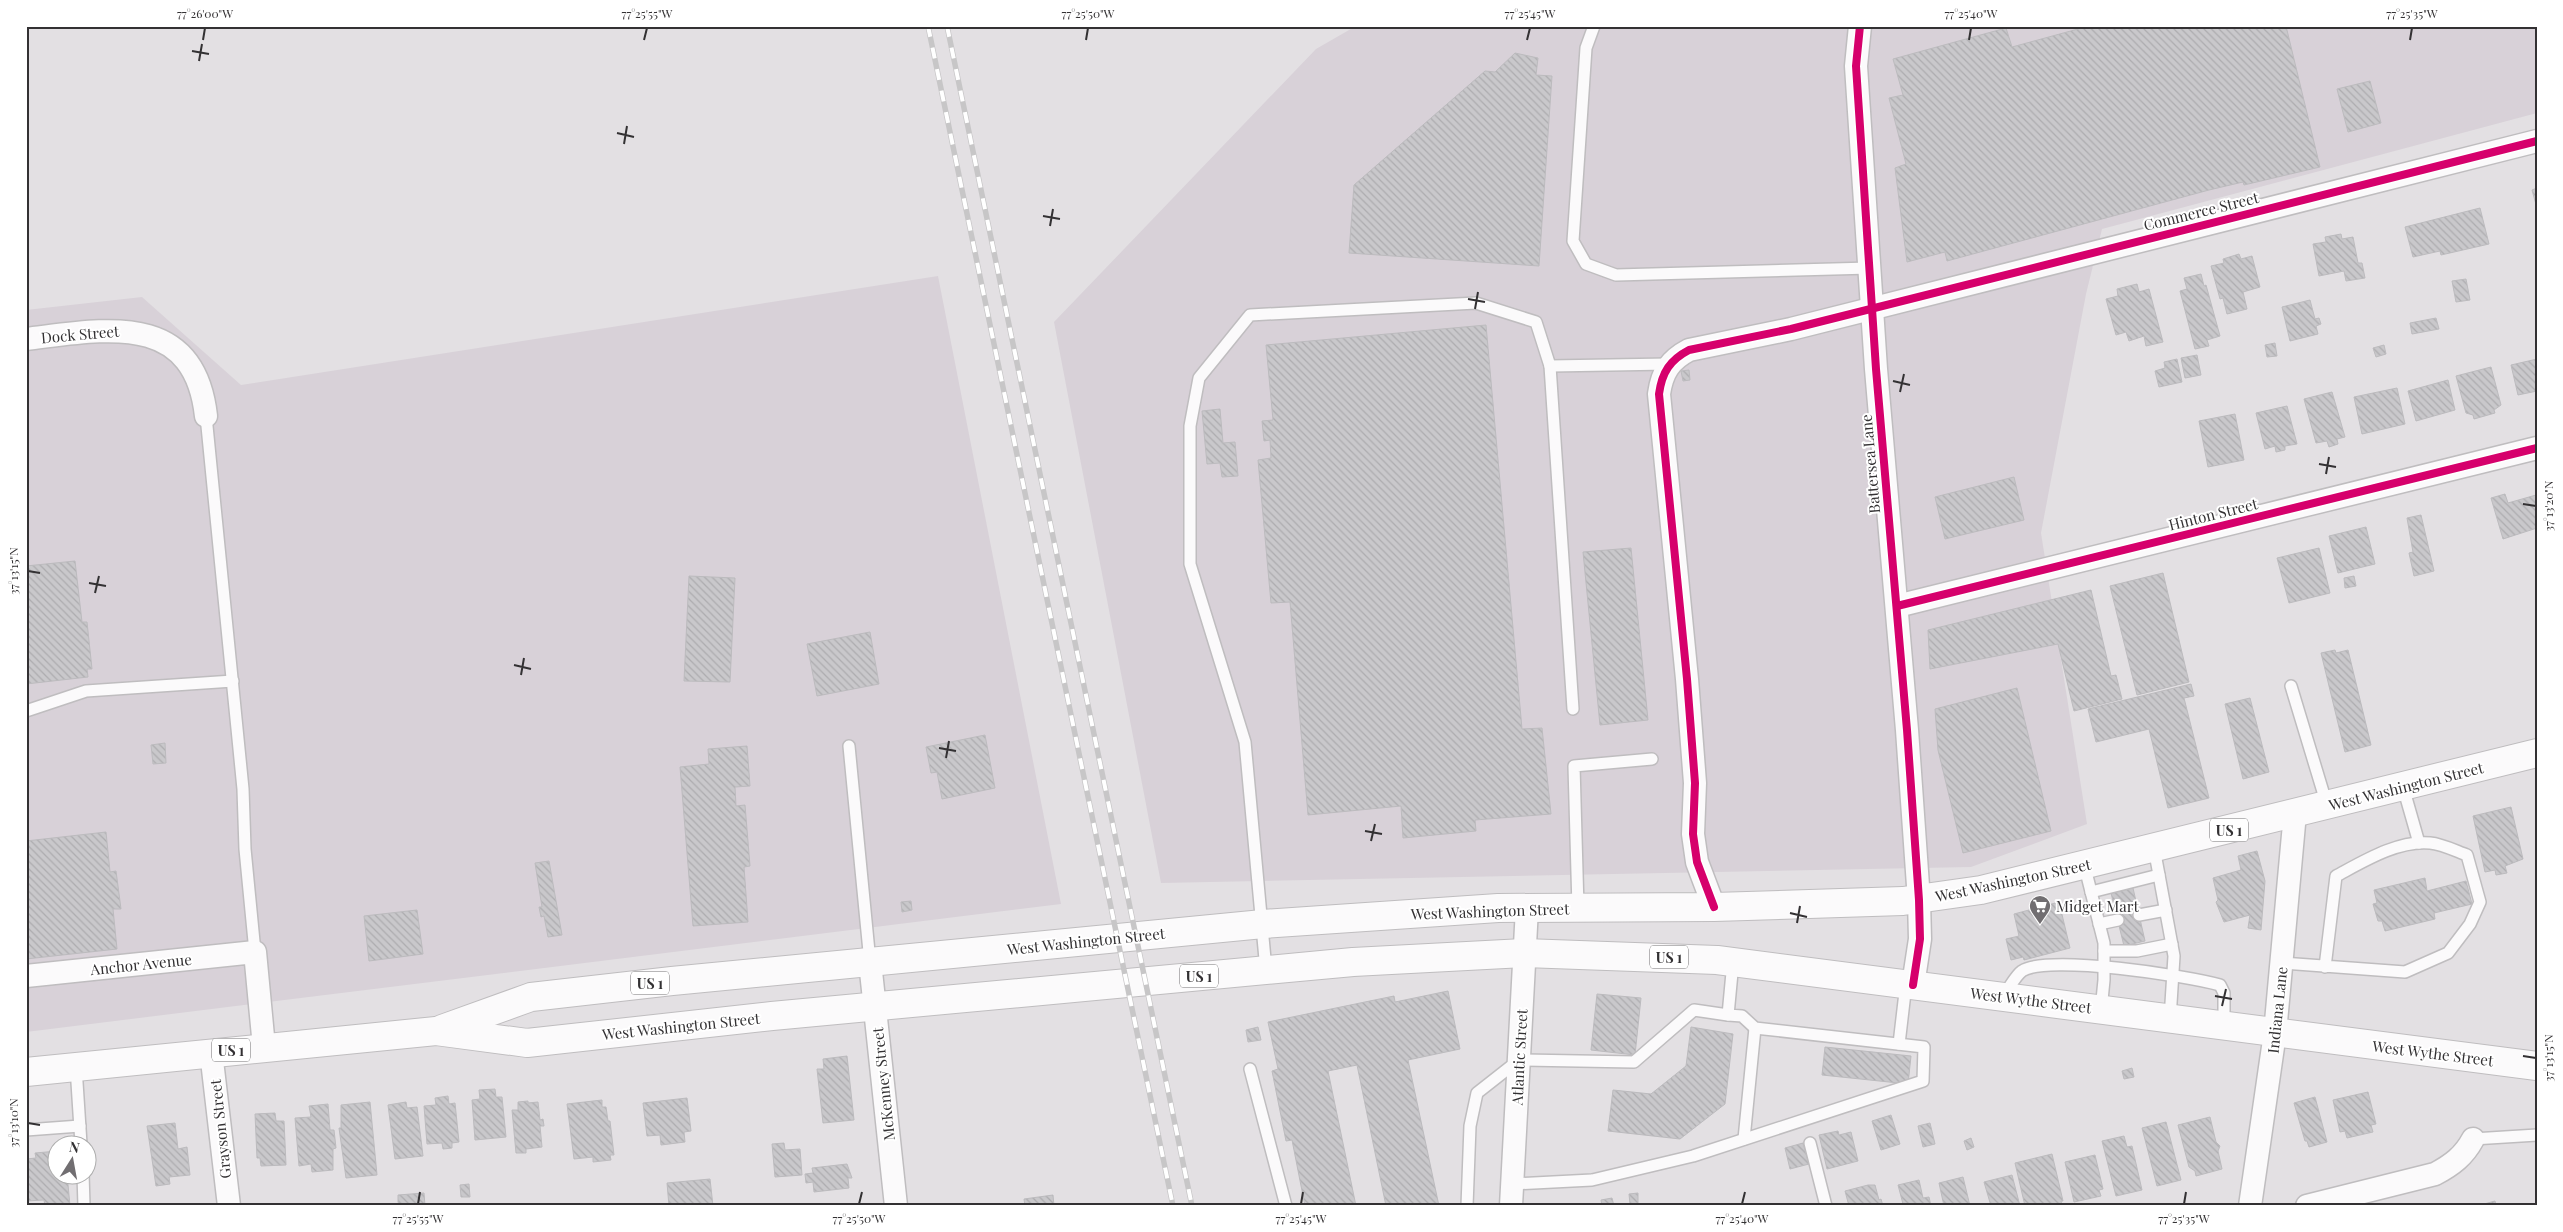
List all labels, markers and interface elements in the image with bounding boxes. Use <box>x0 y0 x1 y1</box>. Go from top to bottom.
text: 77°26'00"W <box>177 5 233 21</box>
text: 77°25'55"W <box>622 5 673 21</box>
text: 77°25'50"W <box>1062 5 1115 21</box>
text: 77°25'45"W <box>1505 5 1556 21</box>
text: 77°25'40"W <box>1945 5 1998 21</box>
text: 77°25'35"W <box>2386 5 2438 21</box>
street label: Commerce Street <box>2141 187 2261 235</box>
street label: Dock Street <box>40 321 121 347</box>
street label: Battersea Lane <box>1856 414 1884 514</box>
text: 37°13'20"N <box>2540 480 2556 531</box>
street label: Hinton Street <box>2166 493 2260 535</box>
text: 37°13'15"N <box>5 547 21 595</box>
street label: West Washington Street <box>2326 757 2486 815</box>
road number: US 1 <box>2210 818 2248 842</box>
street label: West Washington Street <box>1932 854 2093 906</box>
supermarket icon: Midget Mart <box>2028 894 2052 925</box>
place label: Midget Mart <box>2056 896 2139 916</box>
street label: West Washington Street <box>1409 898 1570 924</box>
street label: West Washington Street <box>1005 923 1167 959</box>
road number: US 1 <box>1650 946 1688 969</box>
street label: Anchor Avenue <box>88 949 193 979</box>
road number: US 1 <box>1180 964 1218 988</box>
street label: Indiana Lane <box>2262 965 2292 1055</box>
road number: US 1 <box>631 971 669 994</box>
street label: West Wythe Street <box>1968 983 2093 1017</box>
street label: West Washington Street <box>600 1008 762 1044</box>
street label: Atlantic Street <box>1506 1008 1532 1107</box>
street label: McKenney Street <box>867 1026 899 1142</box>
text: 37°13'15"N <box>2540 1034 2556 1082</box>
street label: West Wythe Street <box>2370 1036 2495 1070</box>
road number: US 1 <box>212 1038 250 1062</box>
street label: Grayson Street <box>205 1078 235 1180</box>
text: 37°13'10"N <box>5 1098 21 1148</box>
north arrow <box>48 1134 98 1184</box>
text: N <box>68 1136 81 1157</box>
text: 77°25'55"W <box>393 1210 444 1226</box>
text: 77°25'50"W <box>833 1210 886 1226</box>
text: 77°25'45"W <box>1276 1210 1327 1226</box>
text: 77°25'40"W <box>1716 1210 1769 1226</box>
text: 77°25'35"W <box>2158 1210 2210 1226</box>

